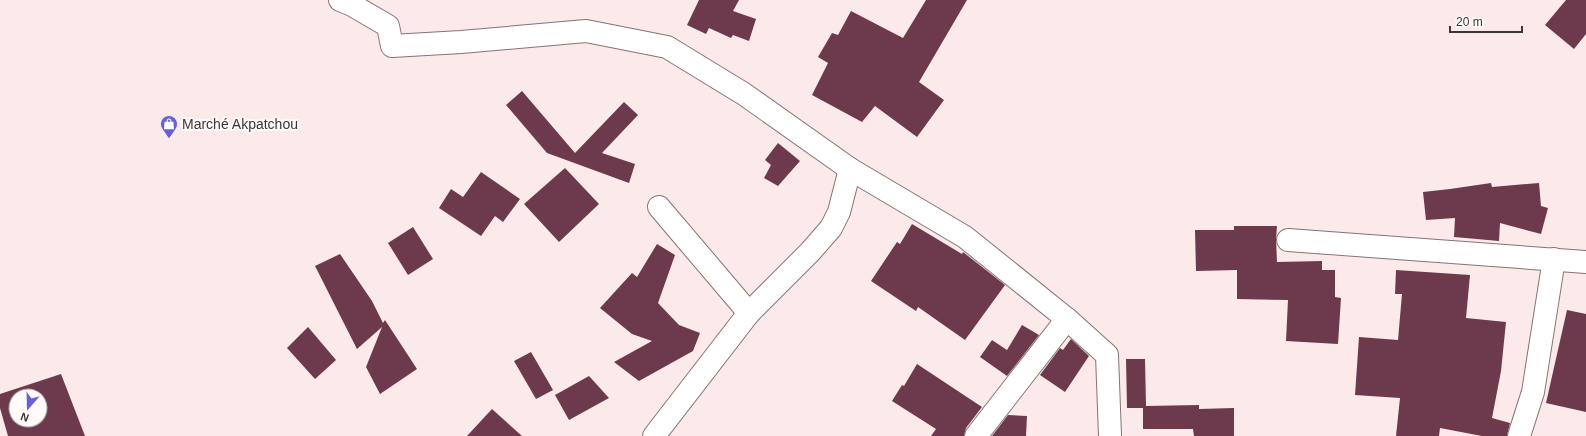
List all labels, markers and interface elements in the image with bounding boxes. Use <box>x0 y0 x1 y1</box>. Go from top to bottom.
scale bar <box>1450 8 1522 34</box>
text: 20 m <box>1456 15 1483 29</box>
shop icon: Marché Akpatchou <box>159 114 179 139</box>
place label: Marché Akpatchou <box>182 116 298 132</box>
north arrow <box>8 388 48 428</box>
text: N <box>19 410 30 424</box>

